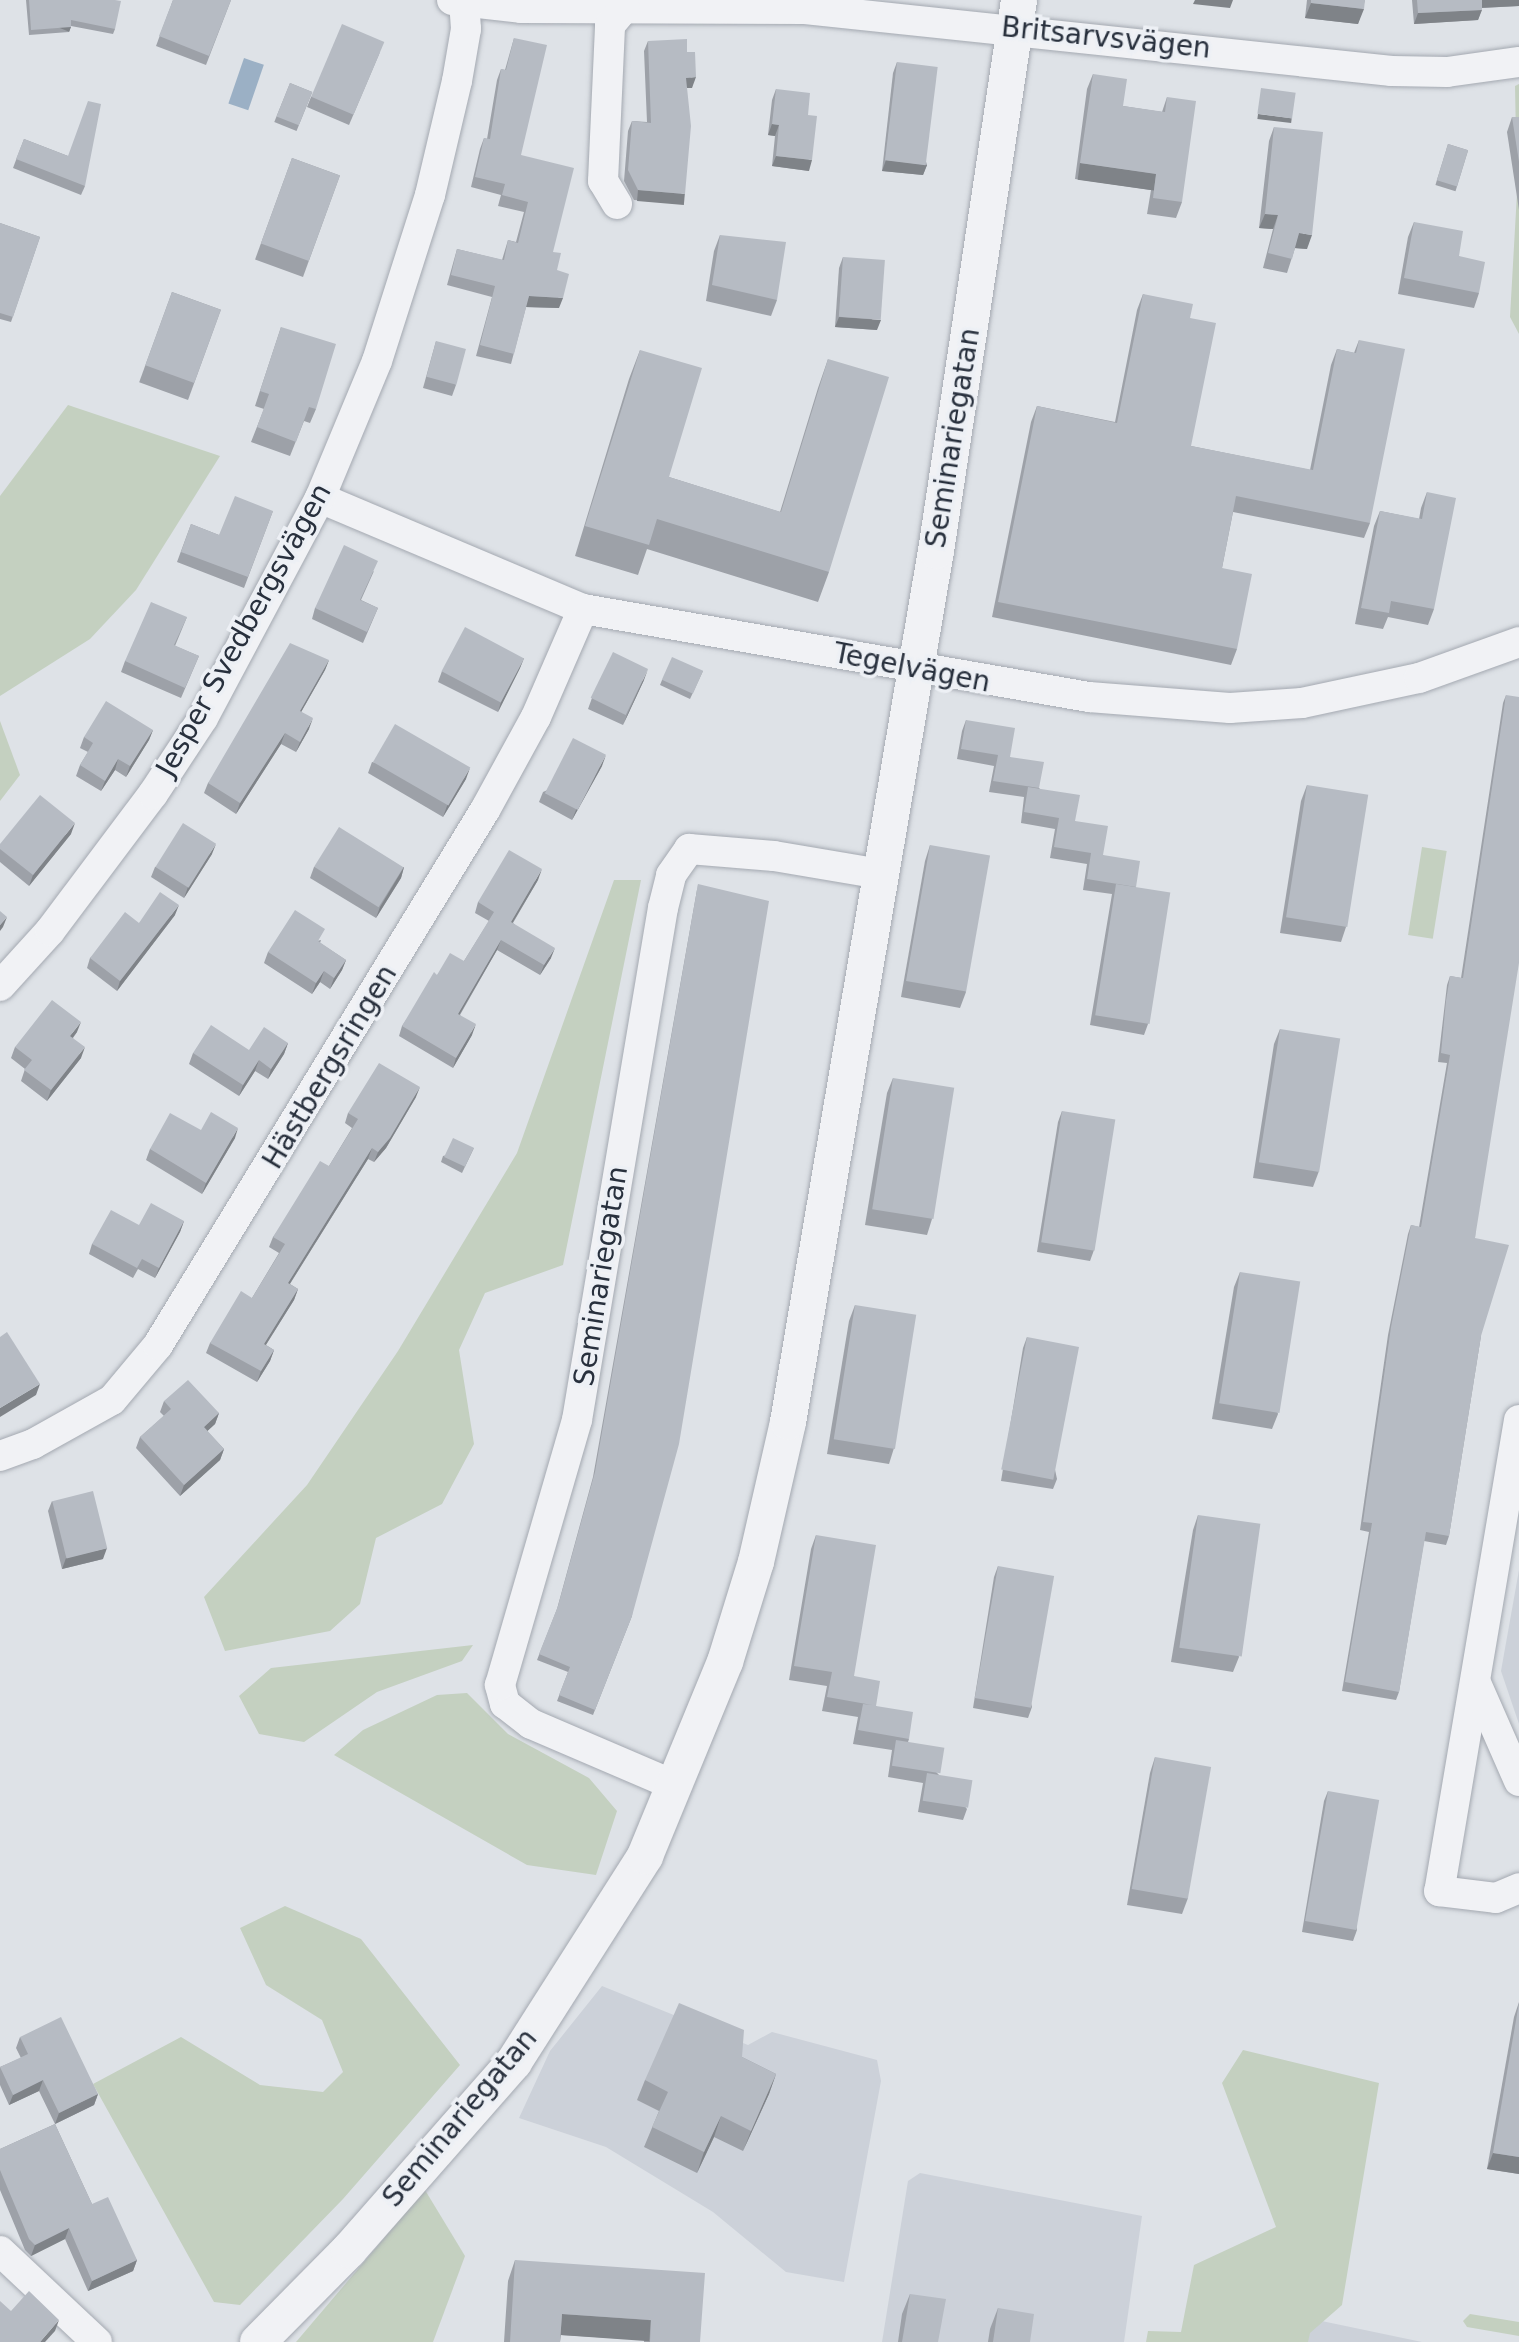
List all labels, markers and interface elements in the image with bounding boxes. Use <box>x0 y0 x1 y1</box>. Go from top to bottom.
street label: Britsarvsvägen <box>1000 10 1212 66</box>
street label: Seminariegatan <box>919 326 987 550</box>
street label: Jesper Svedbergsvägen <box>149 478 339 782</box>
street label: Tegelvägen <box>831 636 993 700</box>
street label: Hästbergsringen <box>256 959 404 1175</box>
street label: Seminariegatan <box>567 1164 635 1388</box>
street label: Seminariegatan <box>376 2022 544 2214</box>

